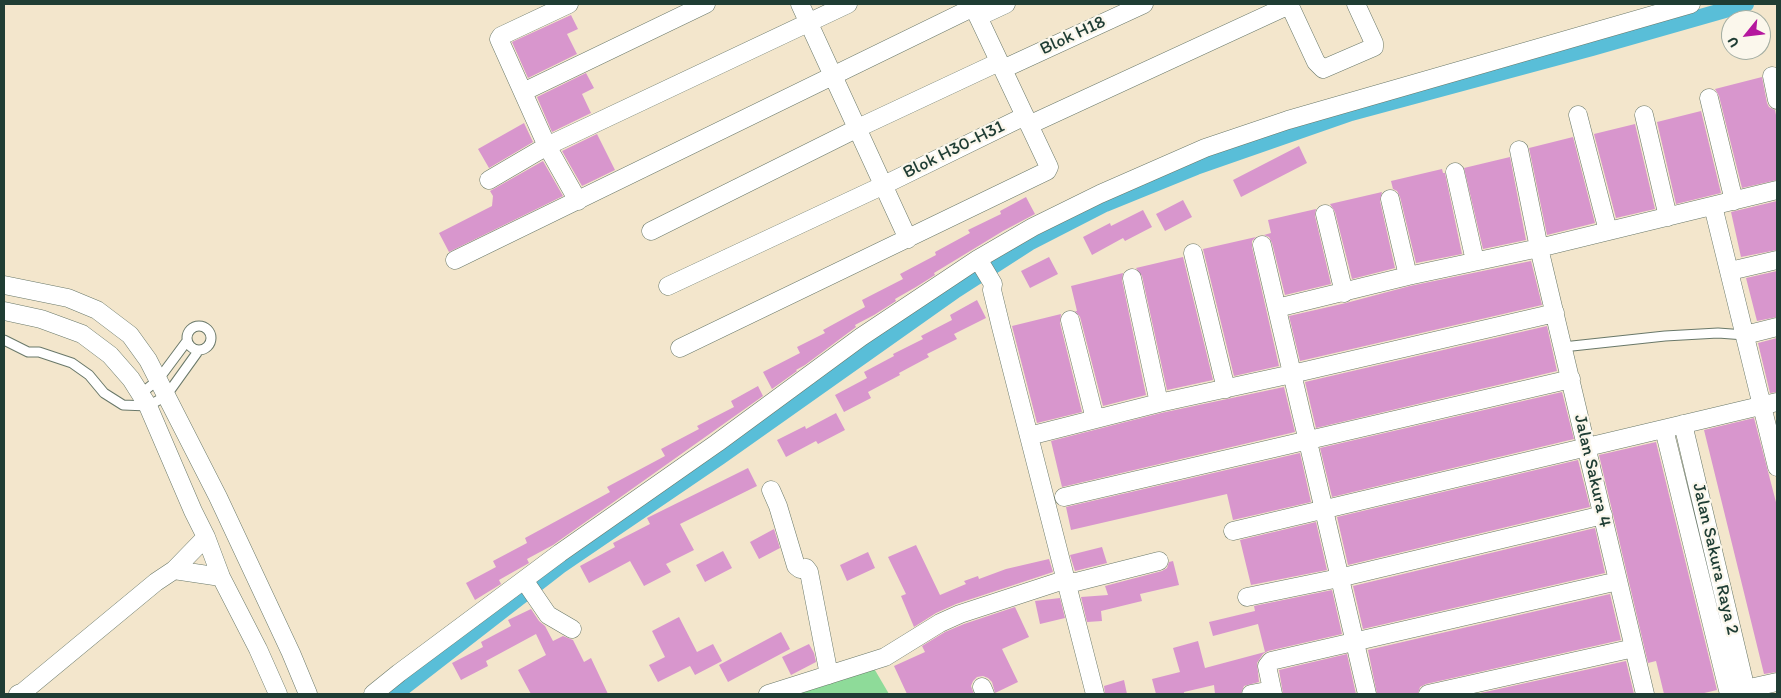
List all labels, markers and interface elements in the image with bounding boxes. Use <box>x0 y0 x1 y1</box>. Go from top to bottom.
north arrow <box>1721 10 1771 60</box>
street label: Blok H18 <box>1037 11 1109 61</box>
text: U <box>1724 34 1743 50</box>
street label: Blok H30-H31 <box>900 116 1008 184</box>
street label: Jalan Sakura 4 <box>1569 413 1615 529</box>
street label: Jalan Sakura Raya 2 <box>1687 481 1743 637</box>

